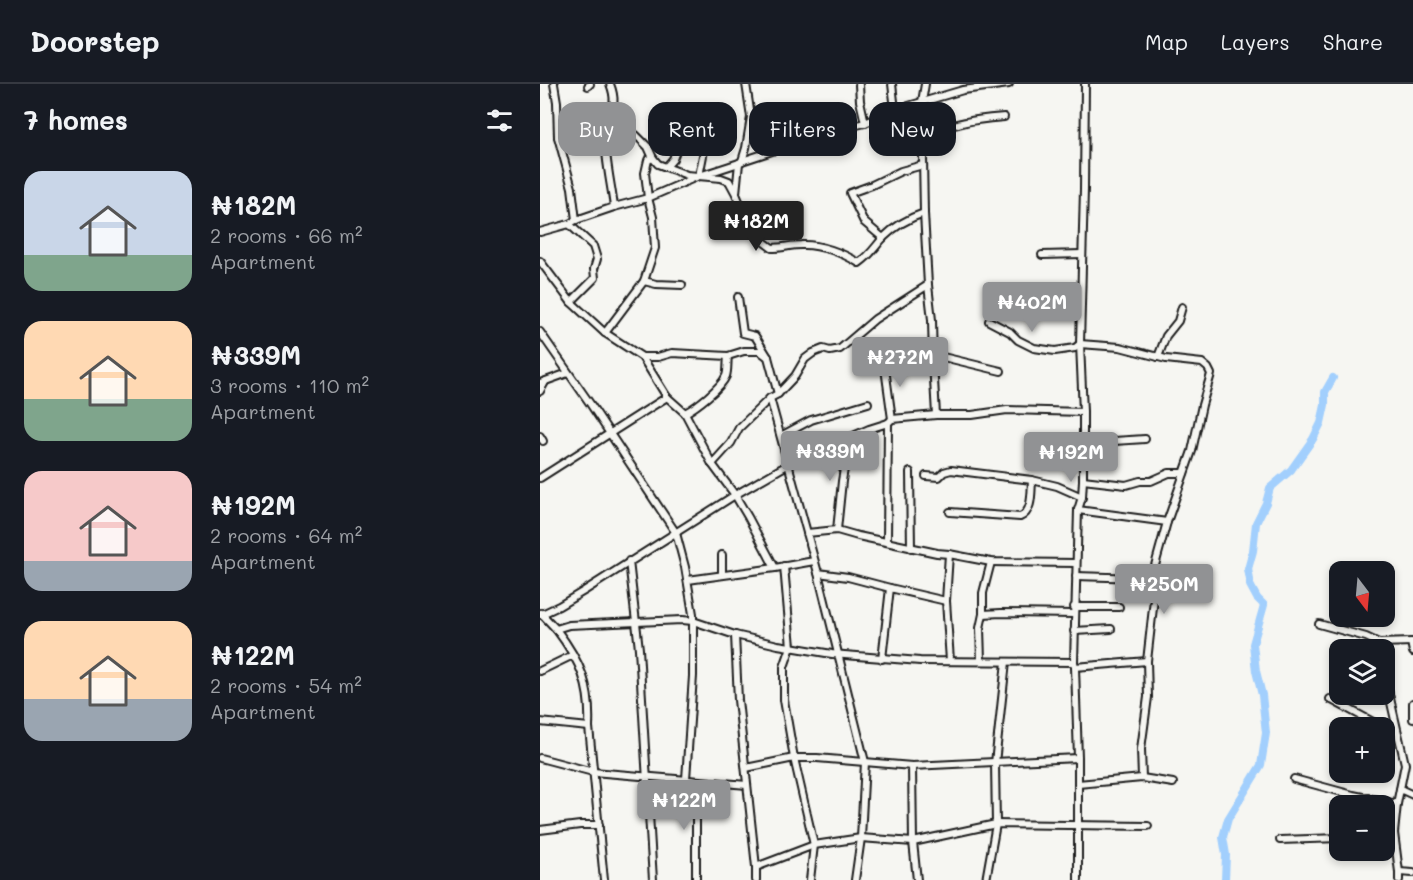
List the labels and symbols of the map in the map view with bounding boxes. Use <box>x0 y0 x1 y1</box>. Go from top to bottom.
pin: ₦182M <box>714 201 798 252</box>
pin: ₦402M <box>990 282 1074 333</box>
pin: ₦272M <box>858 337 942 388</box>
pin: ₦339M <box>788 431 872 482</box>
pin: ₦192M <box>1029 432 1113 483</box>
north arrow <box>1329 561 1395 627</box>
pin: ₦250M <box>1122 564 1206 615</box>
pin: ₦122M <box>642 780 726 831</box>

